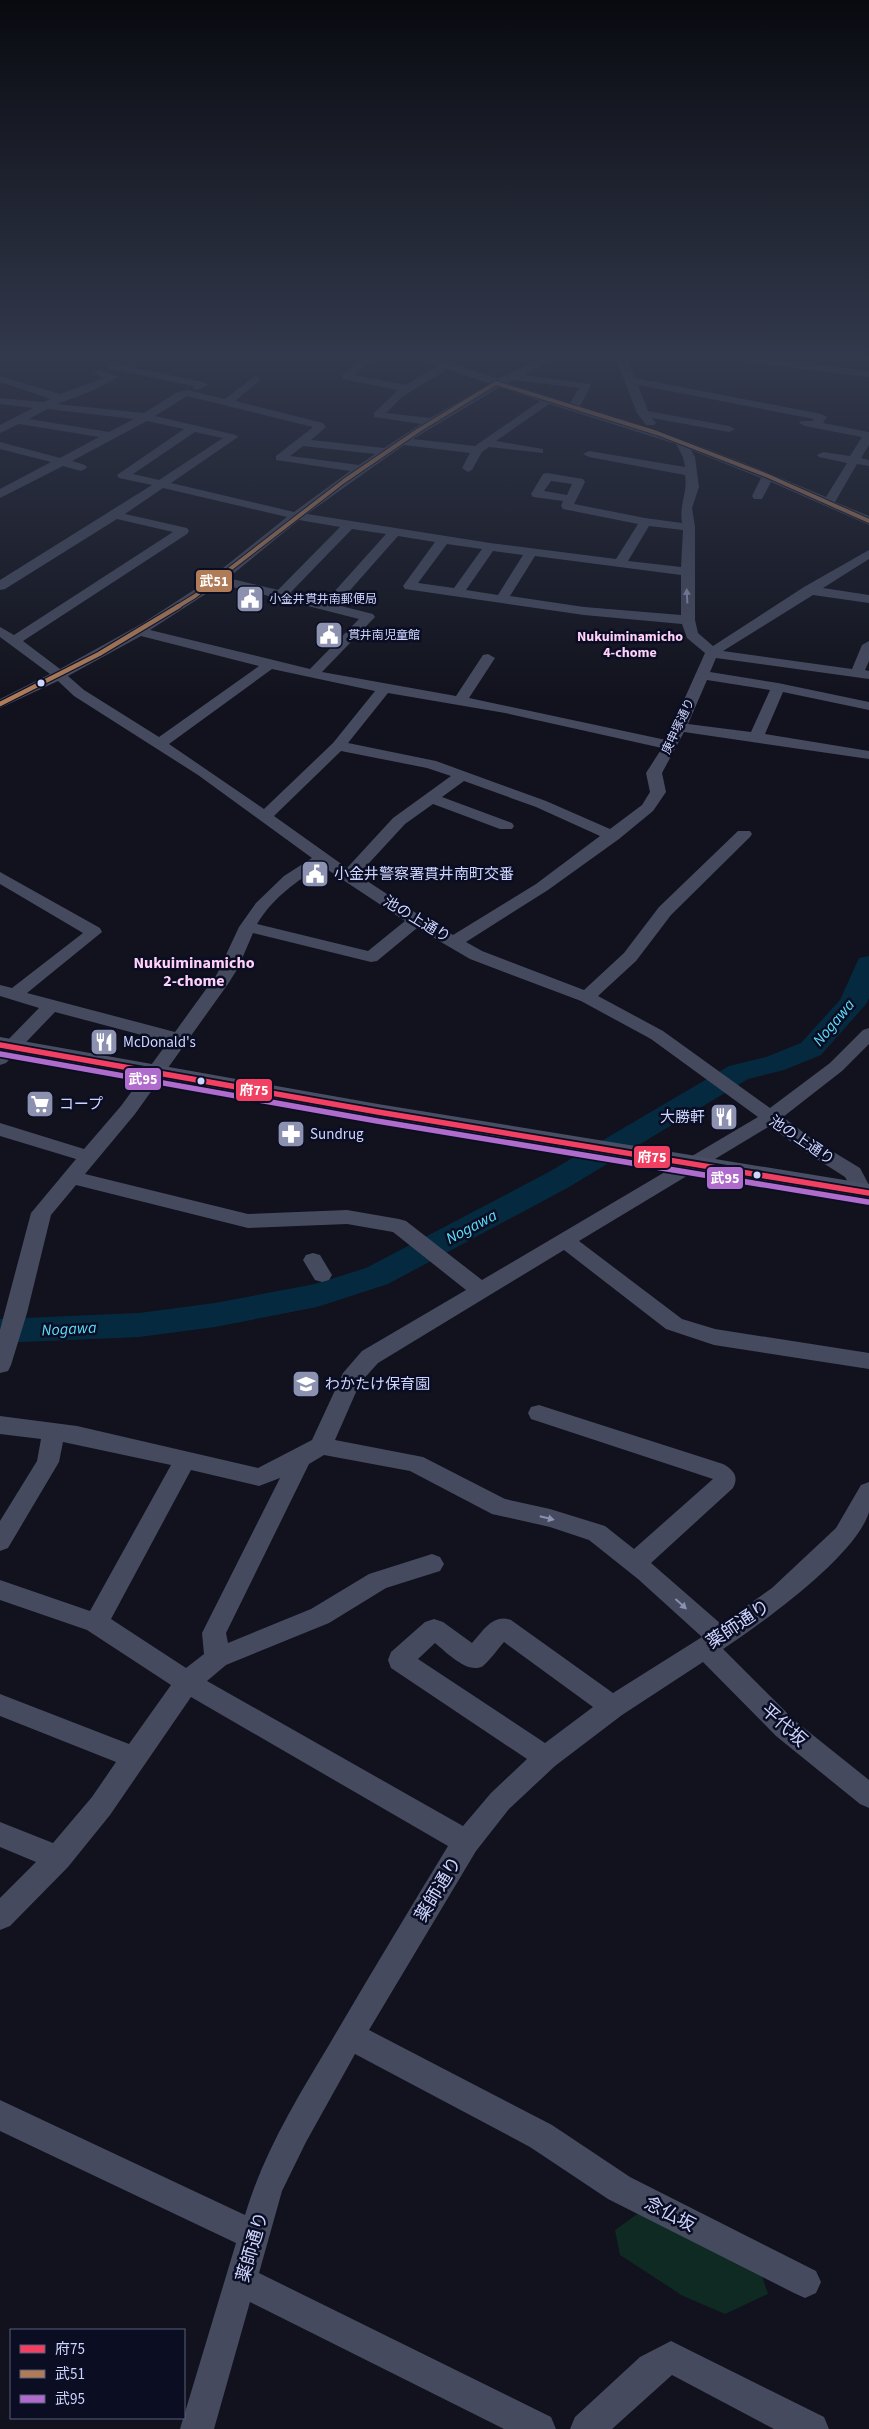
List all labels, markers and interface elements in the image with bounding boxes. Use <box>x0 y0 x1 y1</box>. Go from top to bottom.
line badge: 武51 <box>195 569 233 593</box>
text: 武51 <box>200 572 228 592</box>
public building icon: 小金井貫井南郵便局 <box>235 584 265 614</box>
one-way arrow <box>683 588 691 604</box>
place label: 小金井貫井南郵便局 <box>269 591 377 608</box>
public building icon: 貫井南児童館 <box>314 620 344 650</box>
place label: 貫井南児童館 <box>348 627 420 644</box>
district label: Nukuiminamicho 4-chome <box>577 627 683 663</box>
unlabelled marker <box>36 678 46 688</box>
street label: 庚申塚通り <box>658 695 699 757</box>
public building icon: 小金井警察署貫井南町交番 <box>300 859 330 889</box>
place label: 小金井警察署貫井南町交番 <box>334 864 514 885</box>
street label: 池の上通り <box>379 891 454 948</box>
district label: Nukuiminamicho 2-chome <box>133 952 255 992</box>
water label: Nogawa <box>808 994 860 1051</box>
restaurant icon: McDonald's <box>89 1027 119 1057</box>
place label: McDonald's <box>123 1032 196 1053</box>
line badge: 武95 <box>124 1067 162 1091</box>
text: 武95 <box>129 1070 157 1090</box>
unlabelled marker <box>196 1076 206 1086</box>
line badge: 府75 <box>235 1078 273 1102</box>
text: 府75 <box>240 1081 268 1101</box>
supermarket icon: コープ <box>25 1089 55 1119</box>
place label: コープ <box>59 1094 103 1115</box>
restaurant icon: 大勝軒 <box>709 1102 739 1132</box>
place label: 大勝軒 <box>660 1107 705 1128</box>
street label: 池の上通り <box>765 1111 839 1170</box>
pharmacy icon: Sundrug <box>276 1119 306 1149</box>
place label: Sundrug <box>310 1124 364 1145</box>
line badge: 府75 <box>633 1145 671 1169</box>
text: 府75 <box>638 1148 666 1168</box>
line badge: 武95 <box>706 1166 744 1190</box>
text: 武95 <box>711 1169 739 1189</box>
unlabelled marker <box>752 1170 762 1180</box>
water label: Nogawa <box>442 1204 501 1250</box>
water label: Nogawa <box>41 1317 98 1341</box>
school or university icon: わかたけ保育園 <box>291 1369 321 1399</box>
place label: わかたけ保育園 <box>325 1374 430 1395</box>
one-way arrow <box>540 1514 555 1522</box>
street label: 薬師通り <box>701 1594 775 1655</box>
one-way arrow <box>675 1598 687 1610</box>
street label: 平代坂 <box>755 1698 812 1753</box>
street label: 薬師通り <box>409 1852 468 1927</box>
street label: 念仏坂 <box>640 2191 700 2238</box>
street label: 薬師通り <box>231 2209 274 2285</box>
legend <box>10 2329 185 2419</box>
text: 府75 <box>55 2339 85 2360</box>
text: 武51 <box>55 2364 85 2385</box>
text: 武95 <box>55 2389 85 2410</box>

